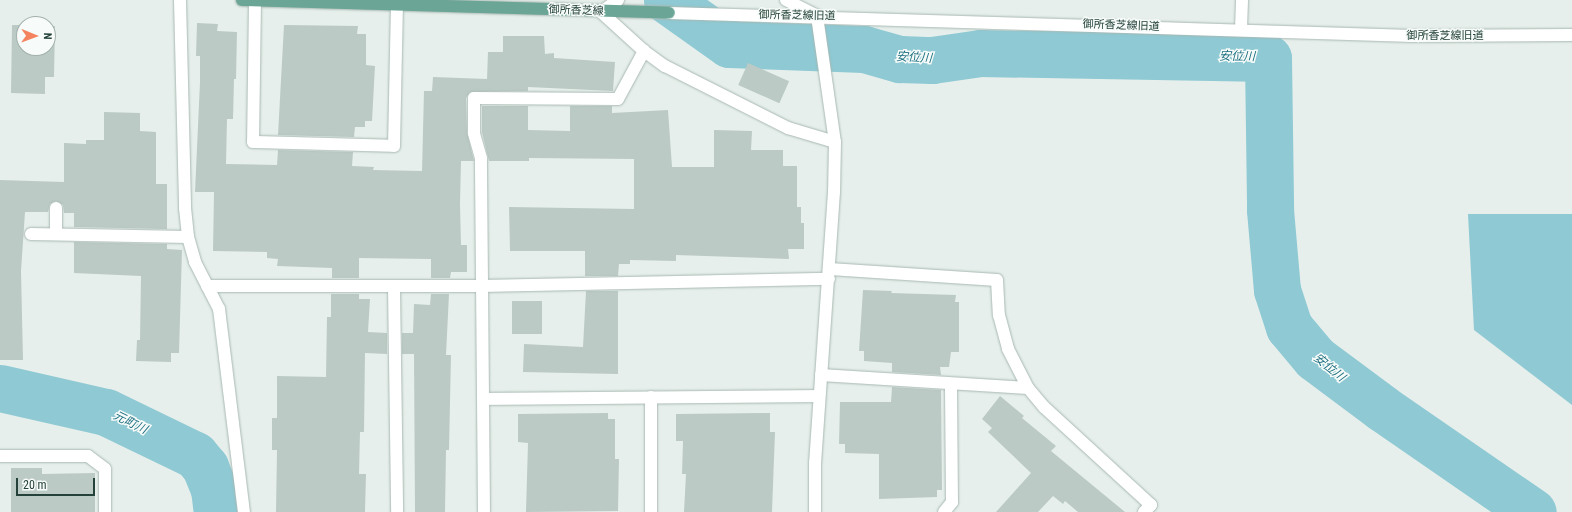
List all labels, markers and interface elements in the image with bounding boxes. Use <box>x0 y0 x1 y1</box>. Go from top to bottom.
street label: 御所香芝線 <box>548 3 604 19</box>
street label: 御所香芝線旧道 <box>758 9 836 23</box>
north arrow <box>16 16 56 56</box>
street label: 御所香芝線旧道 <box>1082 18 1160 34</box>
street label: 御所香芝線旧道 <box>1407 29 1483 43</box>
text: N <box>41 33 54 40</box>
water label: 安位川 <box>1219 49 1255 65</box>
water label: 安位川 <box>896 50 932 66</box>
water label: 安位川 <box>1310 351 1348 385</box>
water label: 元町川 <box>111 409 149 437</box>
scale bar <box>18 470 97 496</box>
text: 20 m <box>23 478 47 492</box>

